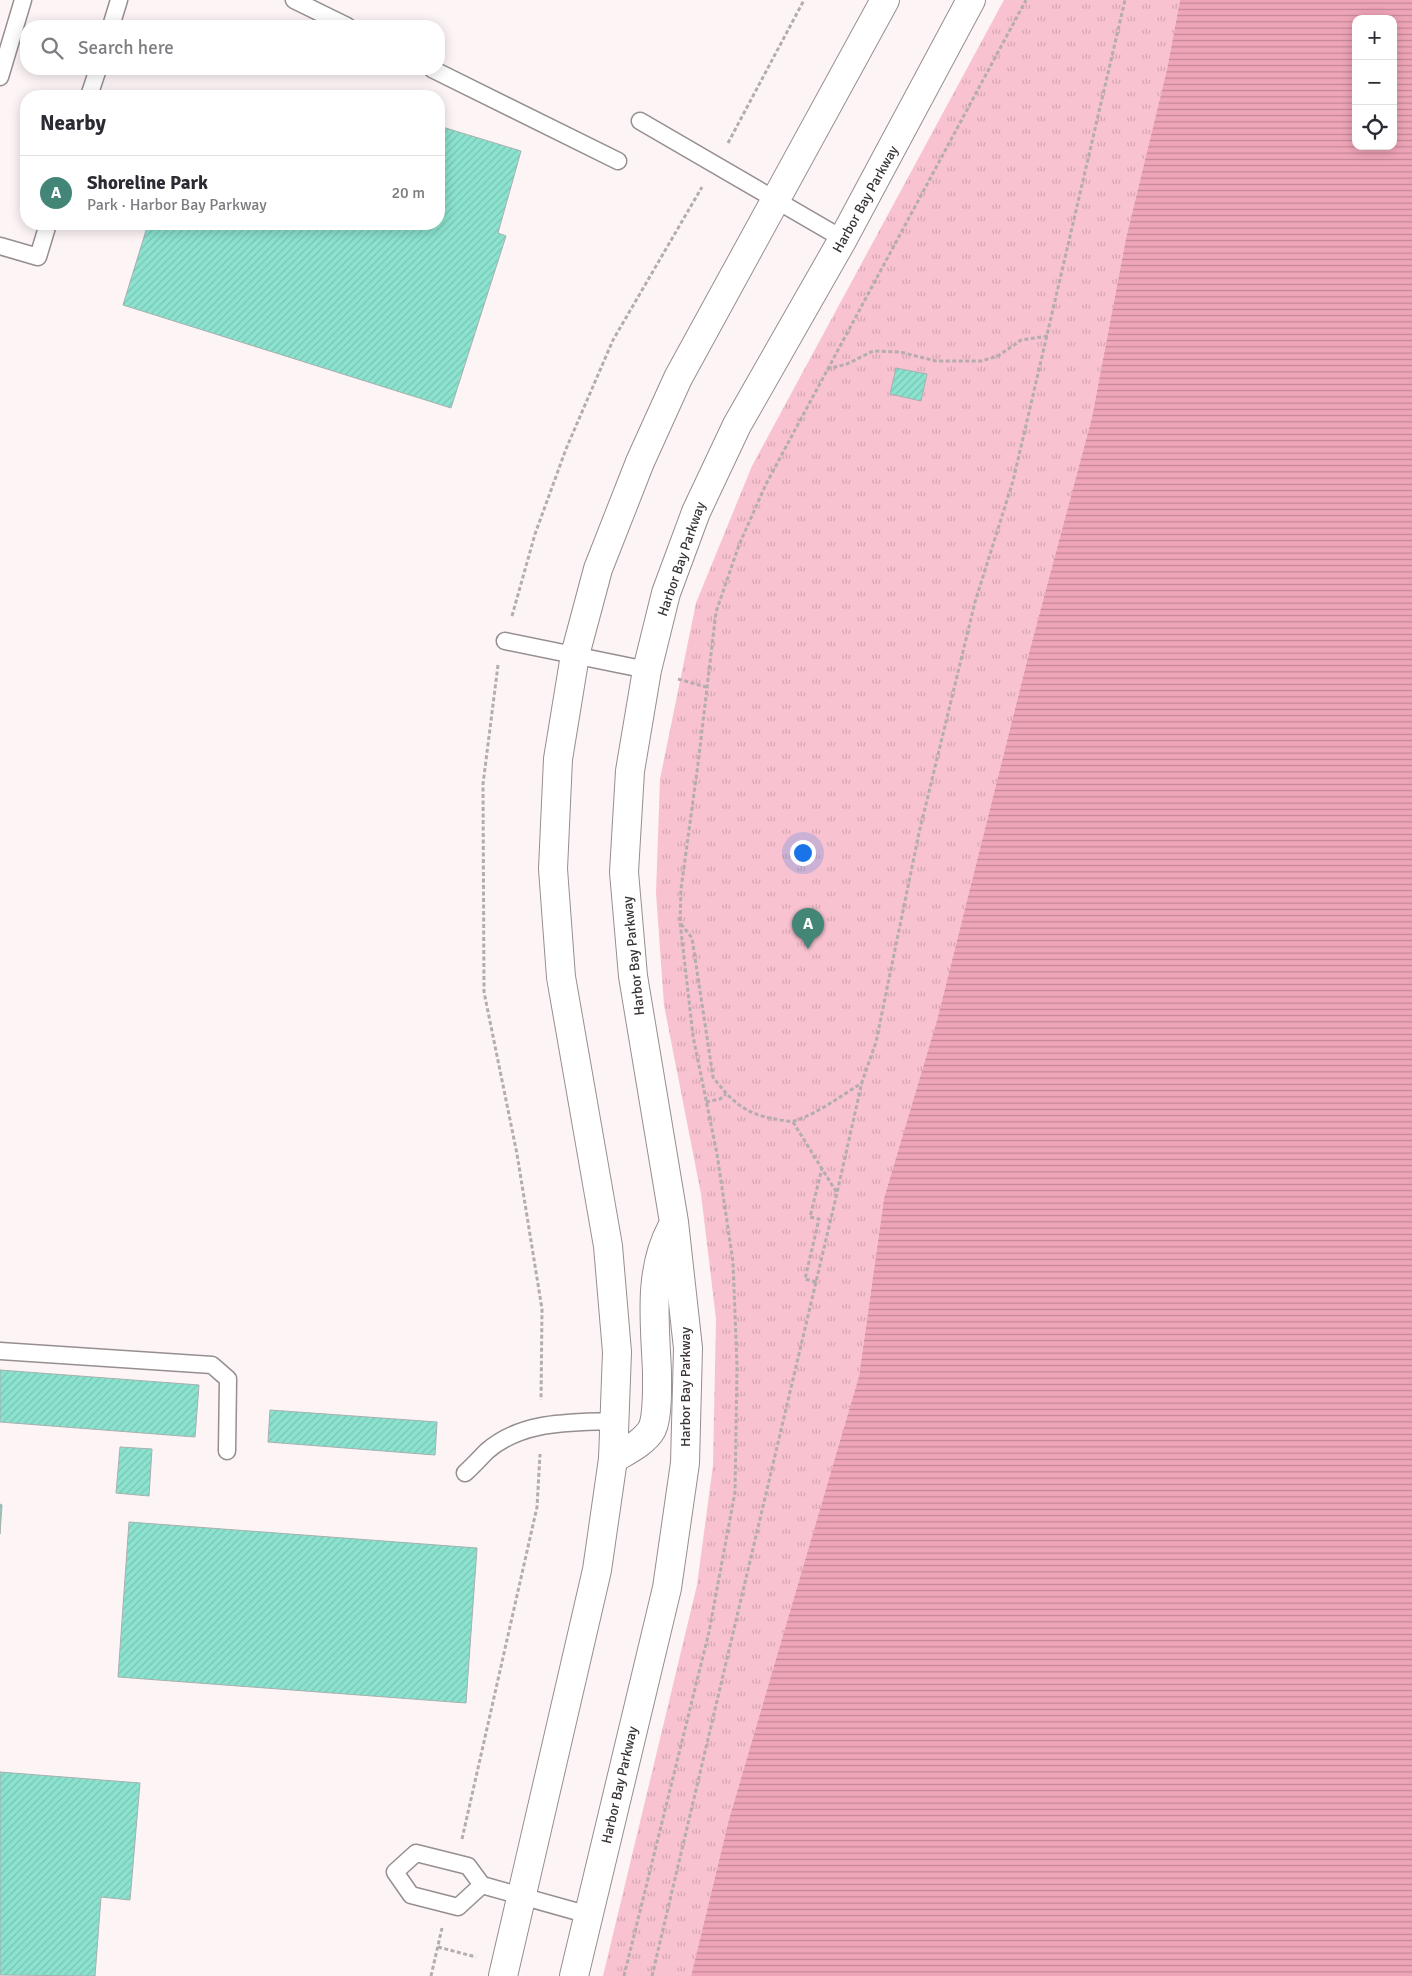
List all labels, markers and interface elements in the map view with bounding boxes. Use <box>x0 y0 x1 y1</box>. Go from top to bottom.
map controls <box>1352 15 1397 150</box>
button: + <box>1352 15 1397 60</box>
search box <box>20 20 445 75</box>
icon: search <box>38 34 66 62</box>
text: Search here <box>78 36 174 60</box>
button: − <box>1352 60 1397 105</box>
button: locate <box>1352 105 1397 150</box>
text: Nearby <box>40 110 106 136</box>
street label: Harbor Bay Parkway <box>829 142 902 256</box>
text: Shoreline Park <box>87 171 208 195</box>
text: A <box>51 183 61 203</box>
text: 20 m <box>391 183 425 203</box>
text: Park · Harbor Bay Parkway <box>87 195 267 215</box>
street label: Harbor Bay Parkway <box>654 499 709 619</box>
your location <box>790 840 816 866</box>
street label: Harbor Bay Parkway <box>619 895 648 1016</box>
pin: A <box>792 908 824 949</box>
street label: Harbor Bay Parkway <box>677 1327 694 1447</box>
street label: Harbor Bay Parkway <box>598 1724 641 1845</box>

